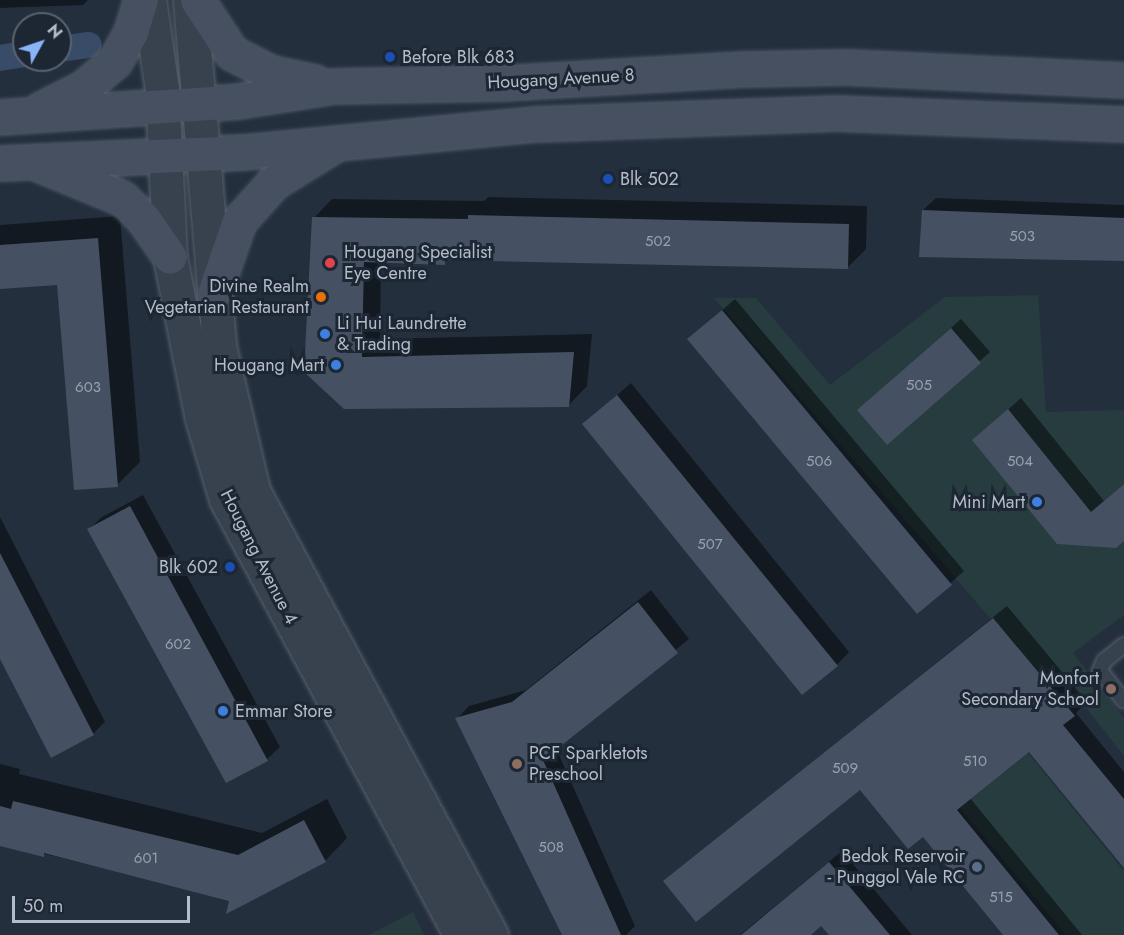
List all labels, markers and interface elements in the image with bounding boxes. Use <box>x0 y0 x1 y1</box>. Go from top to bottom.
north arrow <box>12 12 72 72</box>
text: N <box>42 19 68 44</box>
place label: Before Blk 683 <box>402 46 514 68</box>
marker: Before Blk 683 <box>383 50 397 64</box>
street label: Hougang Avenue 8 <box>487 64 635 94</box>
place label: Blk 502 <box>620 168 679 190</box>
marker: Blk 502 <box>601 172 615 186</box>
house number: 503 <box>1009 228 1035 246</box>
house number: 502 <box>645 233 671 251</box>
place label: Hougang Specialist Eye Centre <box>344 242 492 284</box>
marker: Hougang Specialist Eye Centre <box>321 254 339 272</box>
place label: Divine Realm Vegetarian Restaurant <box>145 276 309 318</box>
marker: Divine Realm Vegetarian Restaurant <box>314 290 328 304</box>
place label: Li Hui Laundrette & Trading <box>337 313 467 356</box>
marker: Li Hui Laundrette & Trading <box>318 327 332 341</box>
place label: Hougang Mart <box>214 354 324 376</box>
marker: Hougang Mart <box>329 358 343 372</box>
house number: 505 <box>906 377 932 395</box>
house number: 603 <box>75 379 101 397</box>
house number: 506 <box>806 453 832 471</box>
house number: 504 <box>1007 453 1033 471</box>
street label: Hougang Avenue 4 <box>216 486 302 628</box>
place label: Mini Mart <box>952 491 1025 513</box>
marker: Mini Mart <box>1030 495 1044 509</box>
house number: 507 <box>697 536 723 554</box>
place label: Blk 602 <box>159 556 218 578</box>
marker: Blk 602 <box>223 560 237 574</box>
house number: 602 <box>165 636 191 654</box>
place label: Monfort Secondary School <box>961 668 1099 710</box>
marker: Monfort Secondary School <box>1104 682 1118 696</box>
place label: Emmar Store <box>235 700 332 722</box>
marker: Emmar Store <box>216 704 230 718</box>
place label: PCF Sparkletots Preschool <box>529 743 648 786</box>
house number: 510 <box>963 753 987 771</box>
marker: PCF Sparkletots Preschool <box>510 757 524 771</box>
house number: 509 <box>832 760 858 778</box>
house number: 508 <box>538 839 564 857</box>
place label: Bedok Reservoir - Punggol Vale RC <box>828 846 965 888</box>
house number: 601 <box>134 850 158 868</box>
marker: Bedok Reservoir - Punggol Vale RC <box>970 860 984 874</box>
scale bar <box>15 884 194 922</box>
house number: 515 <box>989 889 1013 907</box>
text: 50 m <box>23 893 63 919</box>

